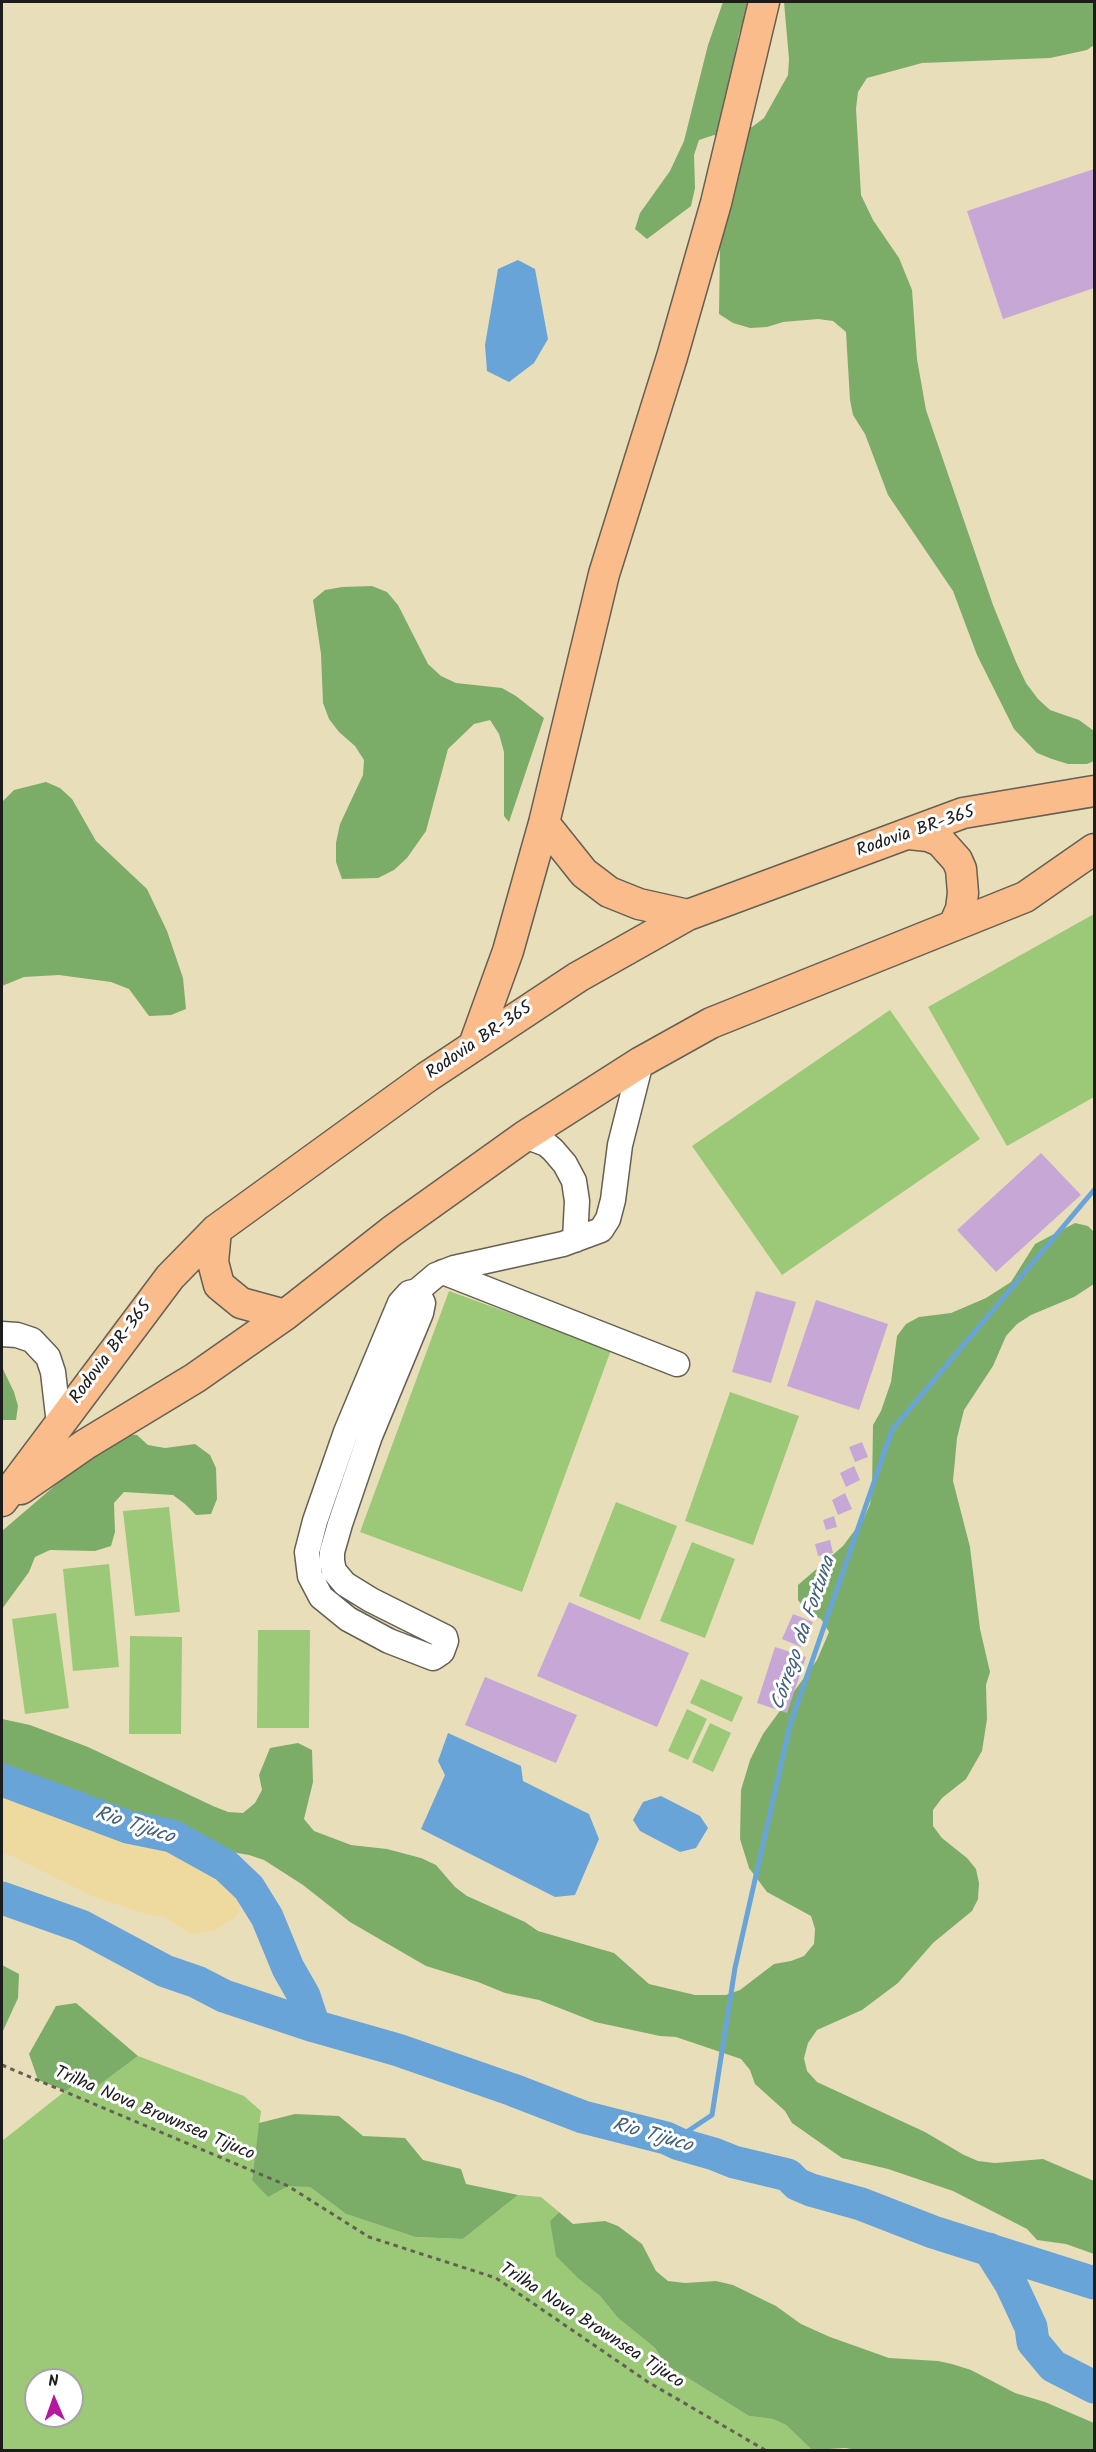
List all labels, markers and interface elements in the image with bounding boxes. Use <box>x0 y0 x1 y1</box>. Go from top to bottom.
street label: Rodovia BR-365 <box>854 803 978 863</box>
street label: Rodovia BR-365 <box>423 999 537 1085</box>
street label: Rodovia BR-365 <box>66 1297 158 1409</box>
water label: Córrego da Fortuna <box>767 1554 843 1714</box>
water label: Rio Tijuco <box>91 1803 177 1851</box>
street label: Trilha Nova Brownsea Tijuco <box>51 2063 257 2167</box>
water label: Rio Tijuco <box>609 2114 695 2160</box>
street label: Trilha Nova Brownsea Tijuco <box>495 2259 687 2395</box>
north arrow <box>24 2368 84 2428</box>
text: N <box>48 2369 59 2394</box>

